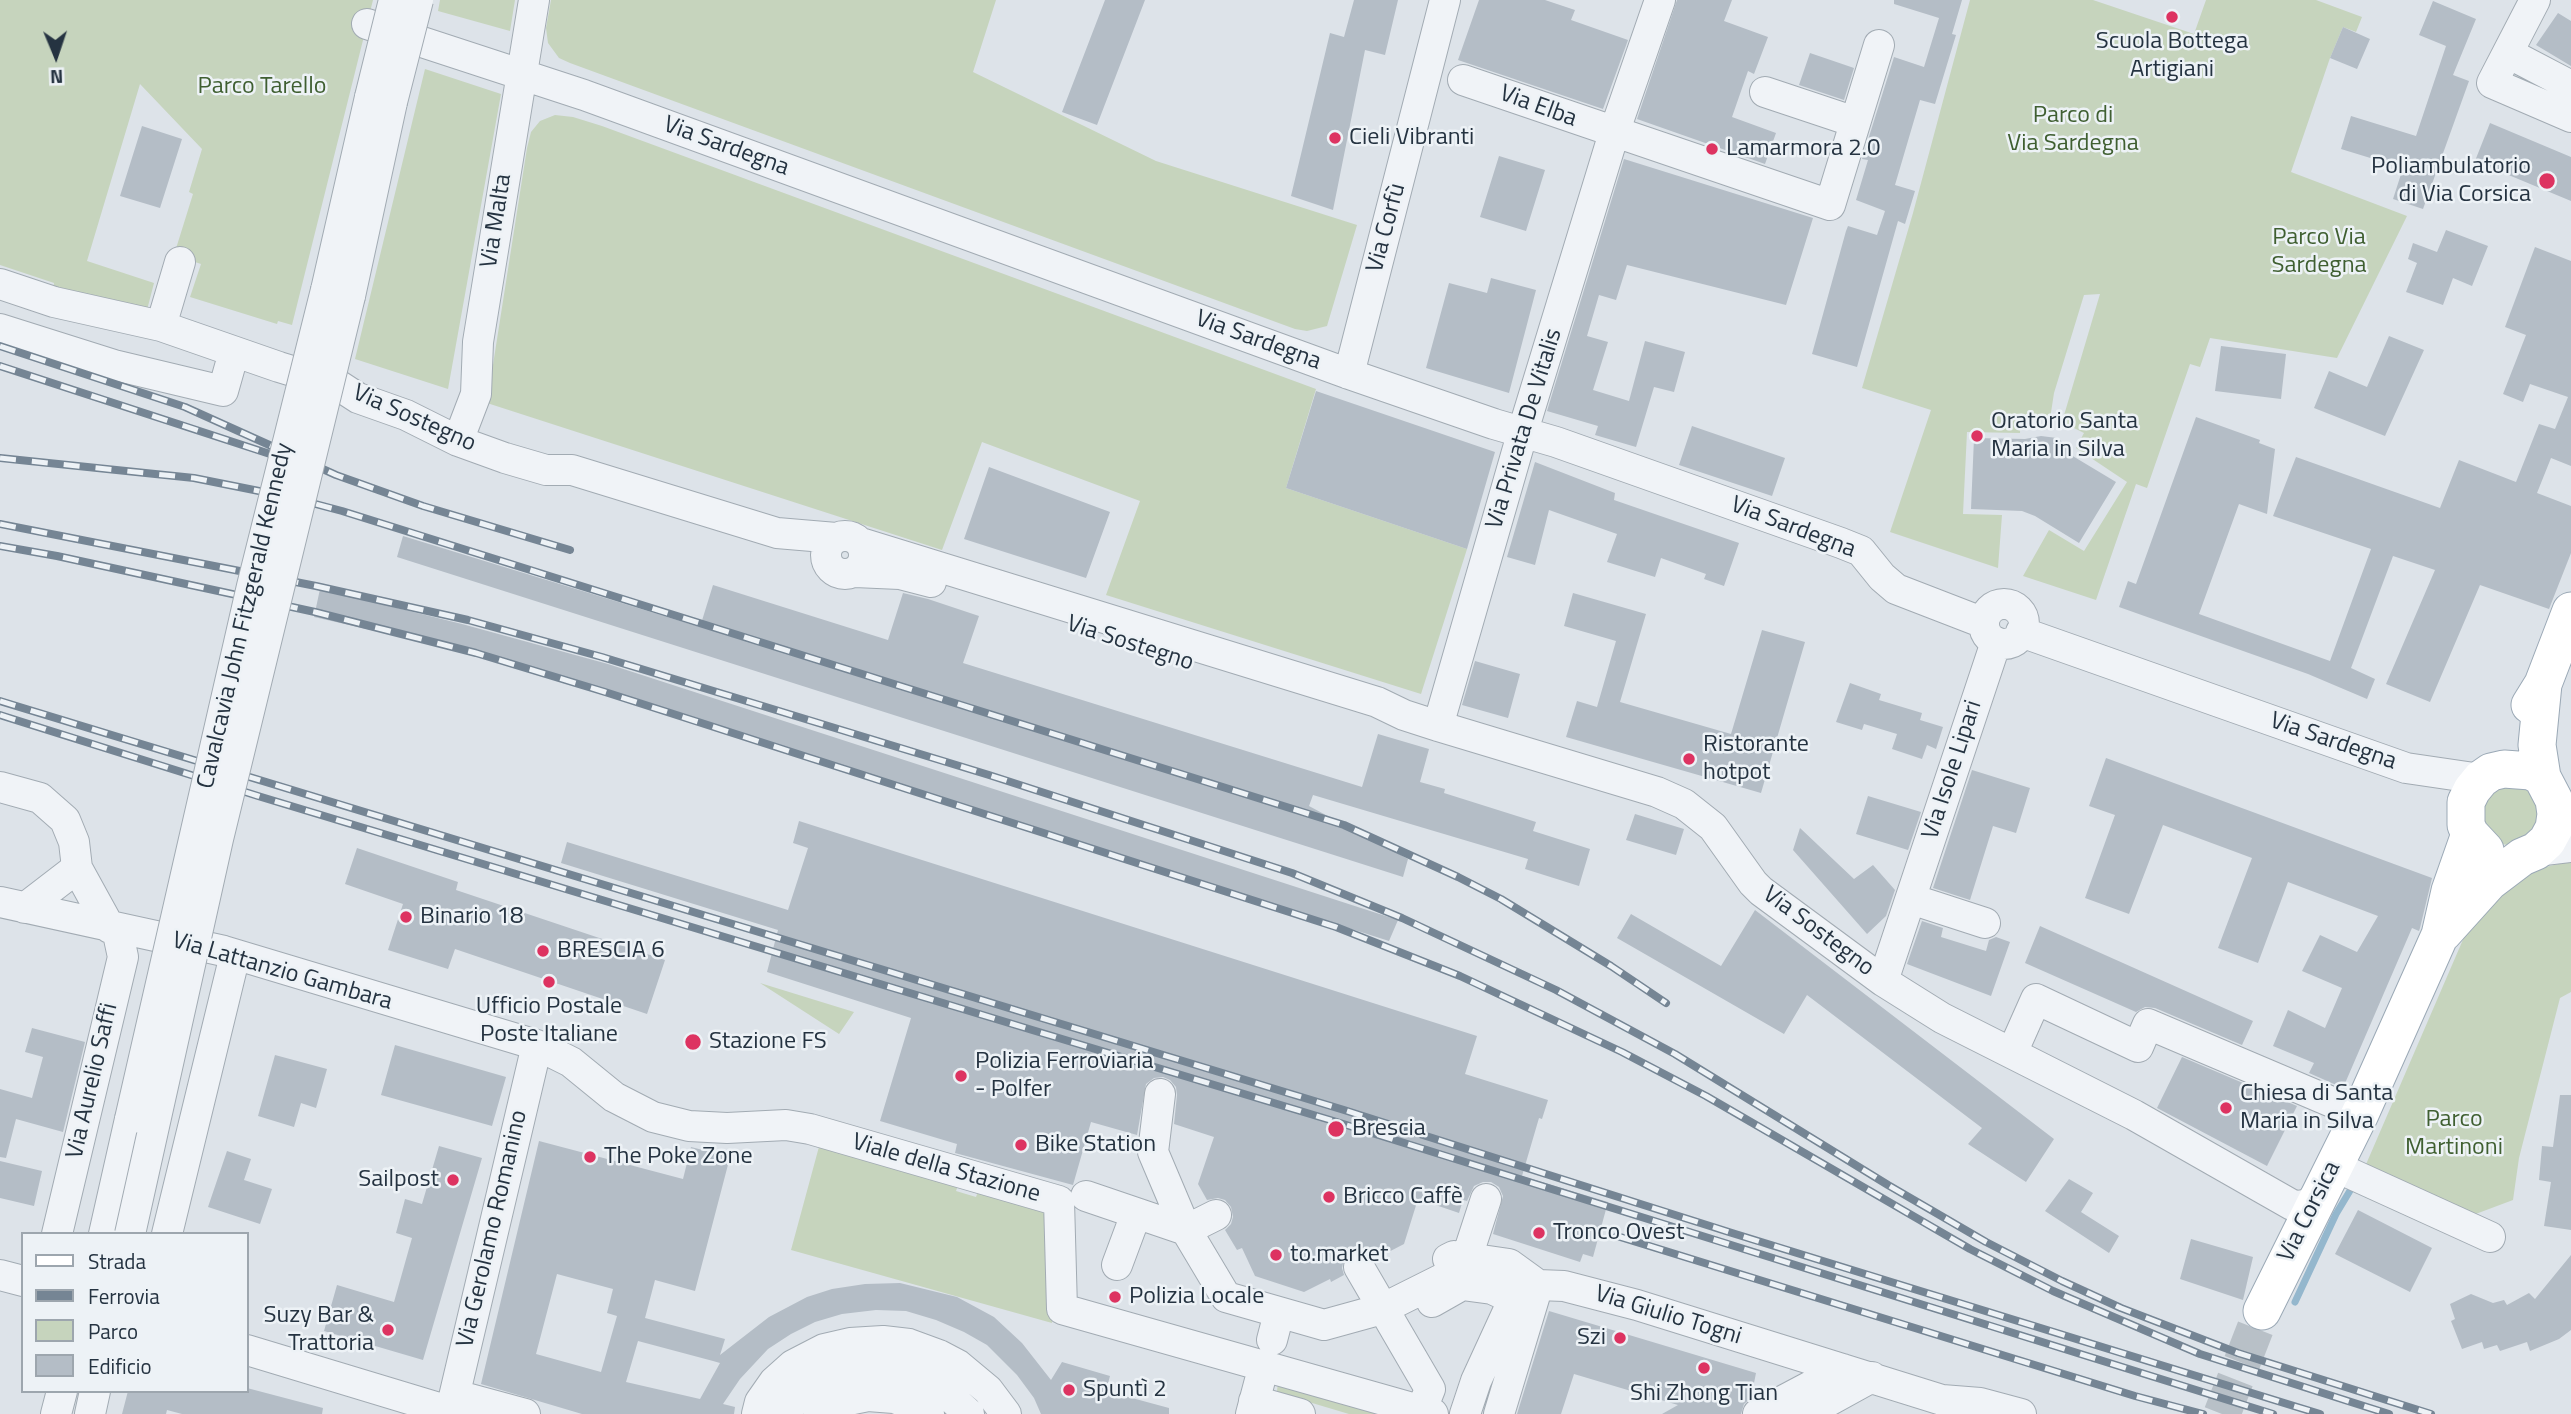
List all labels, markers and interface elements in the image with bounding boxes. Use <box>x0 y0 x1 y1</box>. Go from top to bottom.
marker: Scuola Bottega Artigiani <box>2164 9 2180 25</box>
north arrow <box>21 21 91 91</box>
place label: Scuola Bottega Artigiani <box>2096 28 2248 84</box>
text: N <box>50 63 64 92</box>
park label: Parco Tarello <box>198 73 326 101</box>
street label: Via Elba <box>1495 80 1581 134</box>
park label: Parco di Via Sardegna <box>2007 102 2139 158</box>
street label: Via Sardegna <box>659 111 793 183</box>
place label: Cieli Vibranti <box>1349 124 1474 152</box>
marker: Cieli Vibranti <box>1327 130 1343 146</box>
place label: Lamarmora 2.0 <box>1726 135 1880 163</box>
marker: Lamarmora 2.0 <box>1704 141 1720 157</box>
place label: Poliambulatorio di Via Corsica <box>2371 153 2531 209</box>
marker: Poliambulatorio di Via Corsica <box>2537 171 2557 191</box>
street label: Via Malta <box>475 172 519 270</box>
street label: Via Corfù <box>1361 180 1413 276</box>
park label: Parco Via Sardegna <box>2271 224 2367 280</box>
street label: Via Sardegna <box>1191 305 1325 377</box>
street label: Via Privata De Vitalis <box>1481 325 1569 533</box>
street label: Via Sostegno <box>348 379 480 459</box>
place label: Oratorio Santa Maria in Silva <box>1991 408 2138 464</box>
marker: Oratorio Santa Maria in Silva <box>1969 428 1985 444</box>
street label: Cavalcavia John Fitzgerald Kennedy <box>192 440 300 792</box>
street label: Via Sardegna <box>1726 491 1860 565</box>
street label: Via Sostegno <box>1063 610 1197 678</box>
street label: Via Isole Lipari <box>1917 697 1989 843</box>
street label: Via Sardegna <box>2266 707 2400 777</box>
place label: Ristorante hotpot <box>1703 731 1809 787</box>
marker: Ristorante hotpot <box>1681 751 1697 767</box>
street label: Via Sostegno <box>1757 881 1879 983</box>
place label: Binario 18 <box>420 903 523 931</box>
marker: Binario 18 <box>398 909 414 925</box>
street label: Via Lattanzio Gambara <box>169 927 395 1017</box>
place label: BRESCIA 6 <box>557 937 665 965</box>
marker: BRESCIA 6 <box>535 943 551 959</box>
marker: Ufficio Postale Poste Italiane <box>541 974 557 990</box>
place label: Ufficio Postale Poste Italiane <box>476 993 622 1049</box>
street label: Via Aurelio Saffi <box>61 1000 125 1162</box>
place label: Stazione FS <box>709 1028 827 1056</box>
marker: Stazione FS <box>683 1032 703 1052</box>
place label: Polizia Ferroviaria - Polfer <box>975 1048 1154 1104</box>
marker: Polizia Ferroviaria - Polfer <box>953 1068 969 1084</box>
place label: Chiesa di Santa Maria in Silva <box>2240 1080 2393 1136</box>
marker: Chiesa di Santa Maria in Silva <box>2218 1100 2234 1116</box>
park label: Parco Martinoni <box>2405 1106 2503 1162</box>
street label: Via Gerolamo Romanino <box>452 1107 534 1351</box>
place label: Brescia <box>1352 1115 1426 1143</box>
marker: Brescia <box>1326 1119 1346 1139</box>
street label: Viale della Stazione <box>849 1128 1043 1210</box>
place label: Bike Station <box>1035 1131 1156 1159</box>
marker: Bike Station <box>1013 1137 1029 1153</box>
place label: The Poke Zone <box>604 1143 753 1171</box>
marker: The Poke Zone <box>582 1149 598 1165</box>
street label: Via Corsica <box>2272 1157 2348 1267</box>
place label: Sailpost <box>358 1166 439 1194</box>
marker: Sailpost <box>445 1172 461 1188</box>
place label: Bricco Caffè <box>1343 1183 1463 1211</box>
marker: Bricco Caffè <box>1321 1189 1337 1205</box>
place label: Tronco Ovest <box>1553 1219 1684 1247</box>
marker: Tronco Ovest <box>1531 1225 1547 1241</box>
legend <box>21 1232 248 1393</box>
place label: to.market <box>1290 1241 1388 1269</box>
text: Strada <box>88 1245 146 1277</box>
marker: to.market <box>1268 1247 1284 1263</box>
text: Ferrovia <box>88 1280 160 1312</box>
street label: Via Giulio Togni <box>1591 1280 1745 1352</box>
place label: Polizia Locale <box>1129 1283 1264 1311</box>
marker: Polizia Locale <box>1107 1289 1123 1305</box>
place label: Suzy Bar & Trattoria <box>264 1302 374 1358</box>
text: Parco <box>88 1315 138 1347</box>
marker: Suzy Bar & Trattoria <box>380 1322 396 1338</box>
place label: Szi <box>1577 1324 1606 1352</box>
marker: Szi <box>1612 1330 1628 1346</box>
text: Edificio <box>88 1350 152 1382</box>
marker: Shi Zhong Tian <box>1696 1360 1712 1376</box>
place label: Spuntì 2 <box>1083 1376 1167 1404</box>
place label: Shi Zhong Tian <box>1630 1380 1778 1408</box>
marker: Spuntì 2 <box>1061 1382 1077 1398</box>

